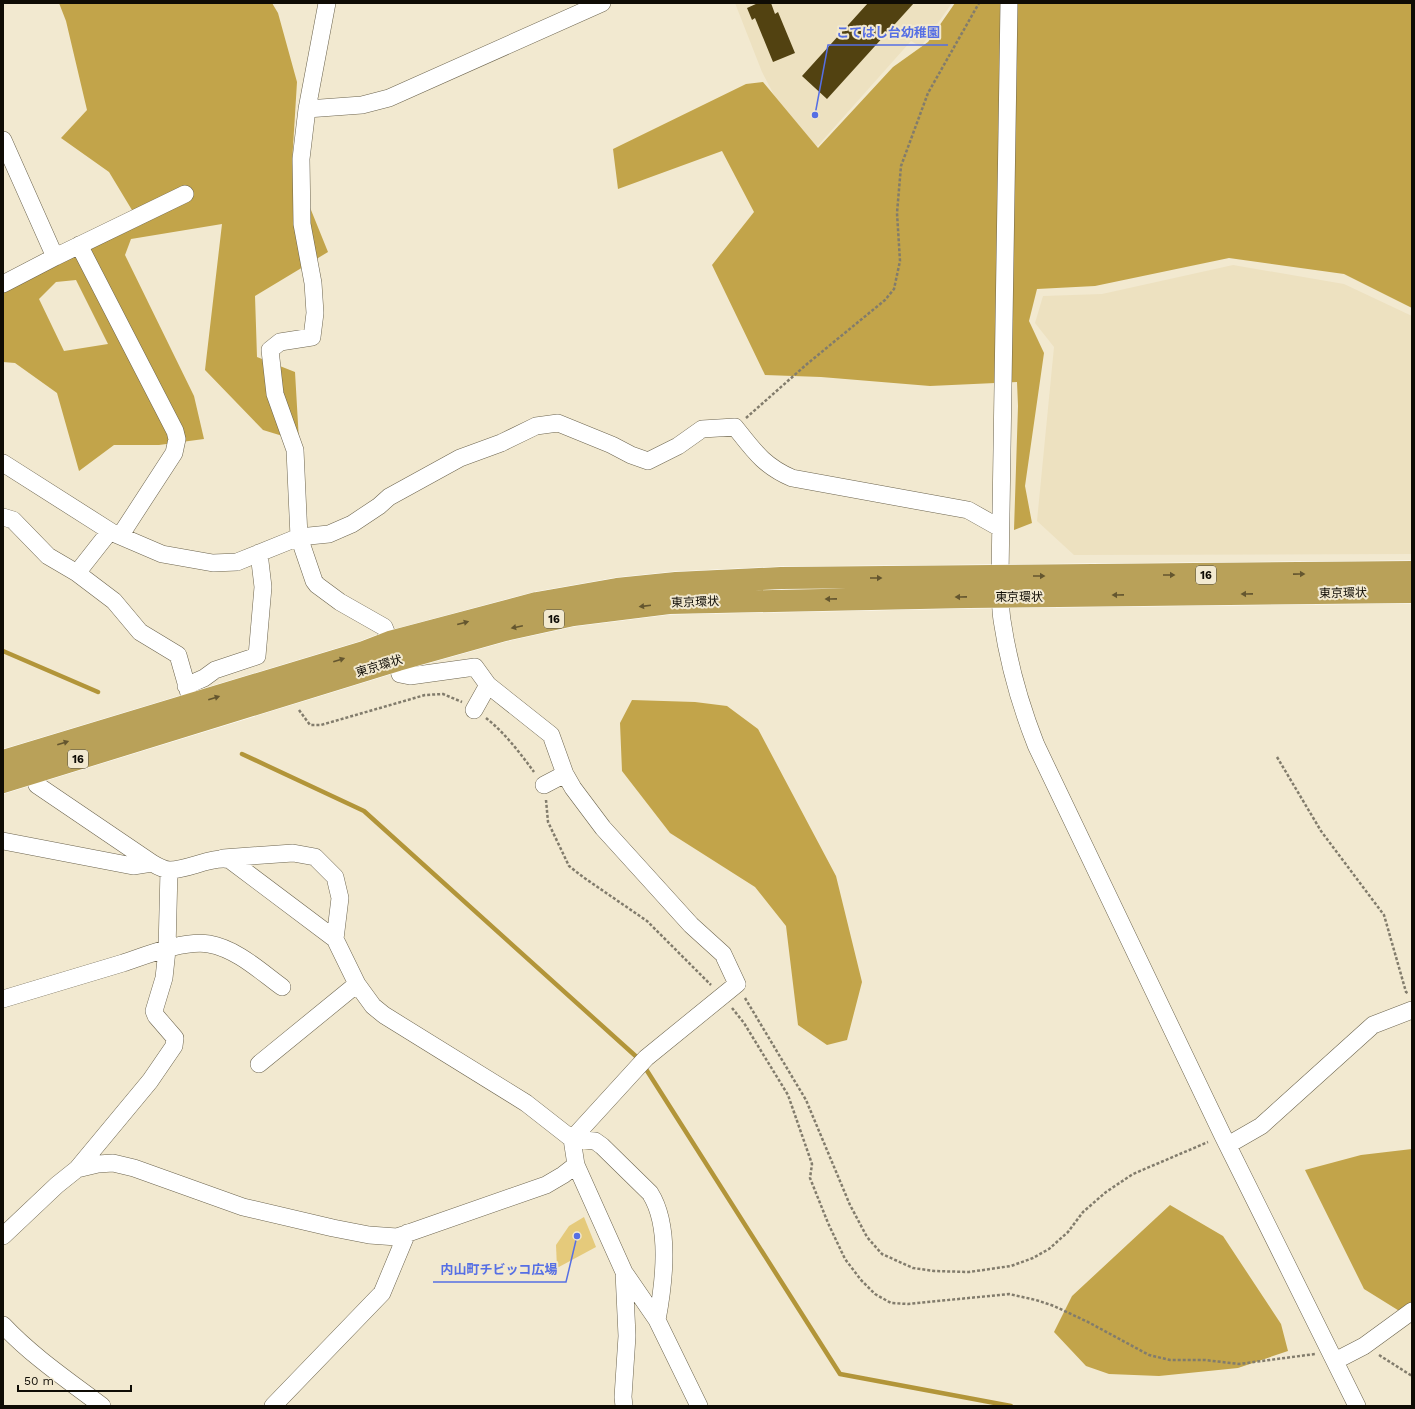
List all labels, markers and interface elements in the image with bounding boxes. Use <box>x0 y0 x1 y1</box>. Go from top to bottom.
callout: こてはし台幼稚園 <box>828 20 948 45</box>
text: こてはし台幼稚園 <box>836 25 940 40</box>
road number: 16 <box>1196 566 1216 584</box>
one-way arrow <box>1293 571 1306 577</box>
one-way arrow <box>1163 572 1176 578</box>
one-way arrow <box>1033 573 1046 579</box>
one-way arrow <box>870 575 883 581</box>
street label: 東京環状 <box>1319 586 1367 600</box>
street label: 東京環状 <box>995 590 1043 604</box>
one-way arrow <box>1240 591 1253 597</box>
one-way arrow <box>1112 592 1124 599</box>
street label: 東京環状 <box>671 594 719 610</box>
one-way arrow <box>954 594 967 600</box>
one-way arrow <box>824 596 837 602</box>
one-way arrow <box>639 602 651 609</box>
road number: 16 <box>544 610 564 628</box>
one-way arrow <box>458 620 470 626</box>
one-way arrow <box>511 624 523 630</box>
street label: 東京環状 <box>354 652 404 680</box>
one-way arrow <box>333 657 345 663</box>
one-way arrow <box>209 695 221 701</box>
one-way arrow <box>57 740 69 746</box>
road number: 16 <box>68 750 88 768</box>
callout: 内山町チビッコ広場 <box>433 1257 566 1282</box>
text: 内山町チビッコ広場 <box>440 1262 558 1277</box>
scale bar <box>18 1367 131 1393</box>
text: 50 m <box>24 1374 54 1388</box>

